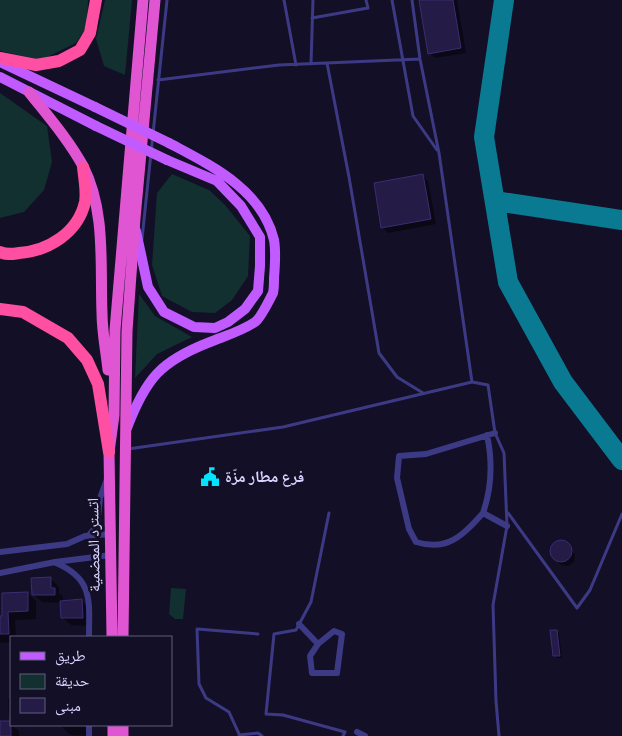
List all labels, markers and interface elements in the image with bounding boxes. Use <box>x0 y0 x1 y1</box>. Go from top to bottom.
public building icon: فرع مطار مزّة <box>199 466 221 488</box>
place label: فرع مطار مزّة <box>225 466 305 488</box>
street label: اتسترد المعضمية <box>82 498 106 592</box>
legend <box>10 636 172 726</box>
text: طريق <box>55 646 86 667</box>
text: حديقة <box>55 671 90 692</box>
text: مبنى <box>55 696 81 717</box>

